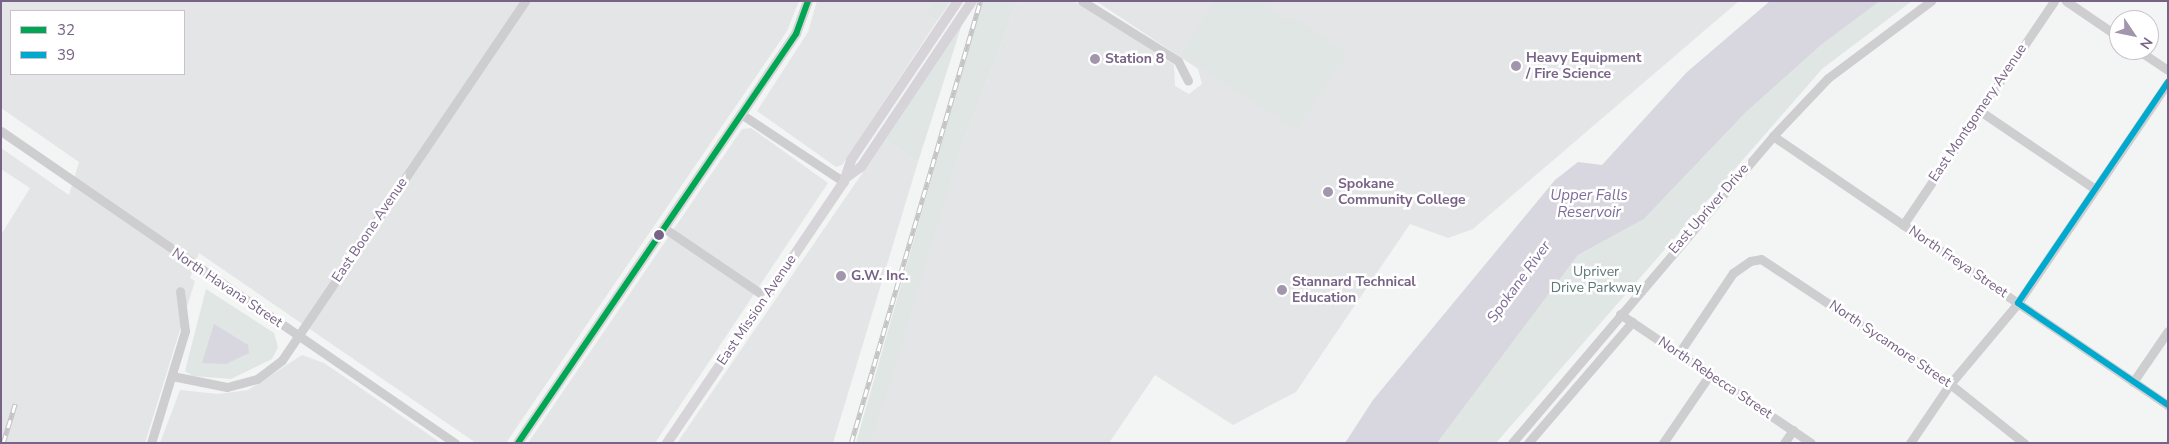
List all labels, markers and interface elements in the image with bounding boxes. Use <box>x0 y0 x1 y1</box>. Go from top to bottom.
legend <box>10 10 185 75</box>
north arrow <box>2109 10 2159 60</box>
text: 32 <box>57 20 75 40</box>
text: N <box>2135 33 2157 53</box>
street label: East Montgomery Avenue <box>1926 41 2030 185</box>
text: 39 <box>57 45 75 65</box>
place label: Heavy Equipment / Fire Science <box>1526 50 1641 82</box>
place label: Station 8 <box>1105 51 1164 67</box>
marker: Station 8 <box>1089 53 1101 65</box>
marker: Heavy Equipment / Fire Science <box>1510 60 1522 72</box>
street label: East Upriver Drive <box>1665 161 1753 257</box>
street label: East Boone Avenue <box>329 175 411 285</box>
place label: Spokane Community College <box>1338 176 1466 208</box>
marker: Spokane Community College <box>1322 186 1334 198</box>
water label: Upper Falls Reservoir <box>1550 186 1628 221</box>
street label: North Freya Street <box>1905 223 2011 301</box>
unlabelled marker <box>654 230 664 240</box>
water label: Spokane River <box>1483 238 1555 326</box>
street label: North Havana Street <box>169 245 285 331</box>
street label: East Mission Avenue <box>714 252 800 368</box>
park label: Upriver Drive Parkway <box>1551 264 1641 296</box>
place label: G.W. Inc. <box>851 268 908 284</box>
marker: G.W. Inc. <box>835 270 847 282</box>
place label: Stannard Technical Education <box>1292 274 1416 306</box>
marker: Stannard Technical Education <box>1276 284 1288 296</box>
street label: North Sycamore Street <box>1826 297 1954 391</box>
street label: North Rebecca Street <box>1655 334 1775 422</box>

